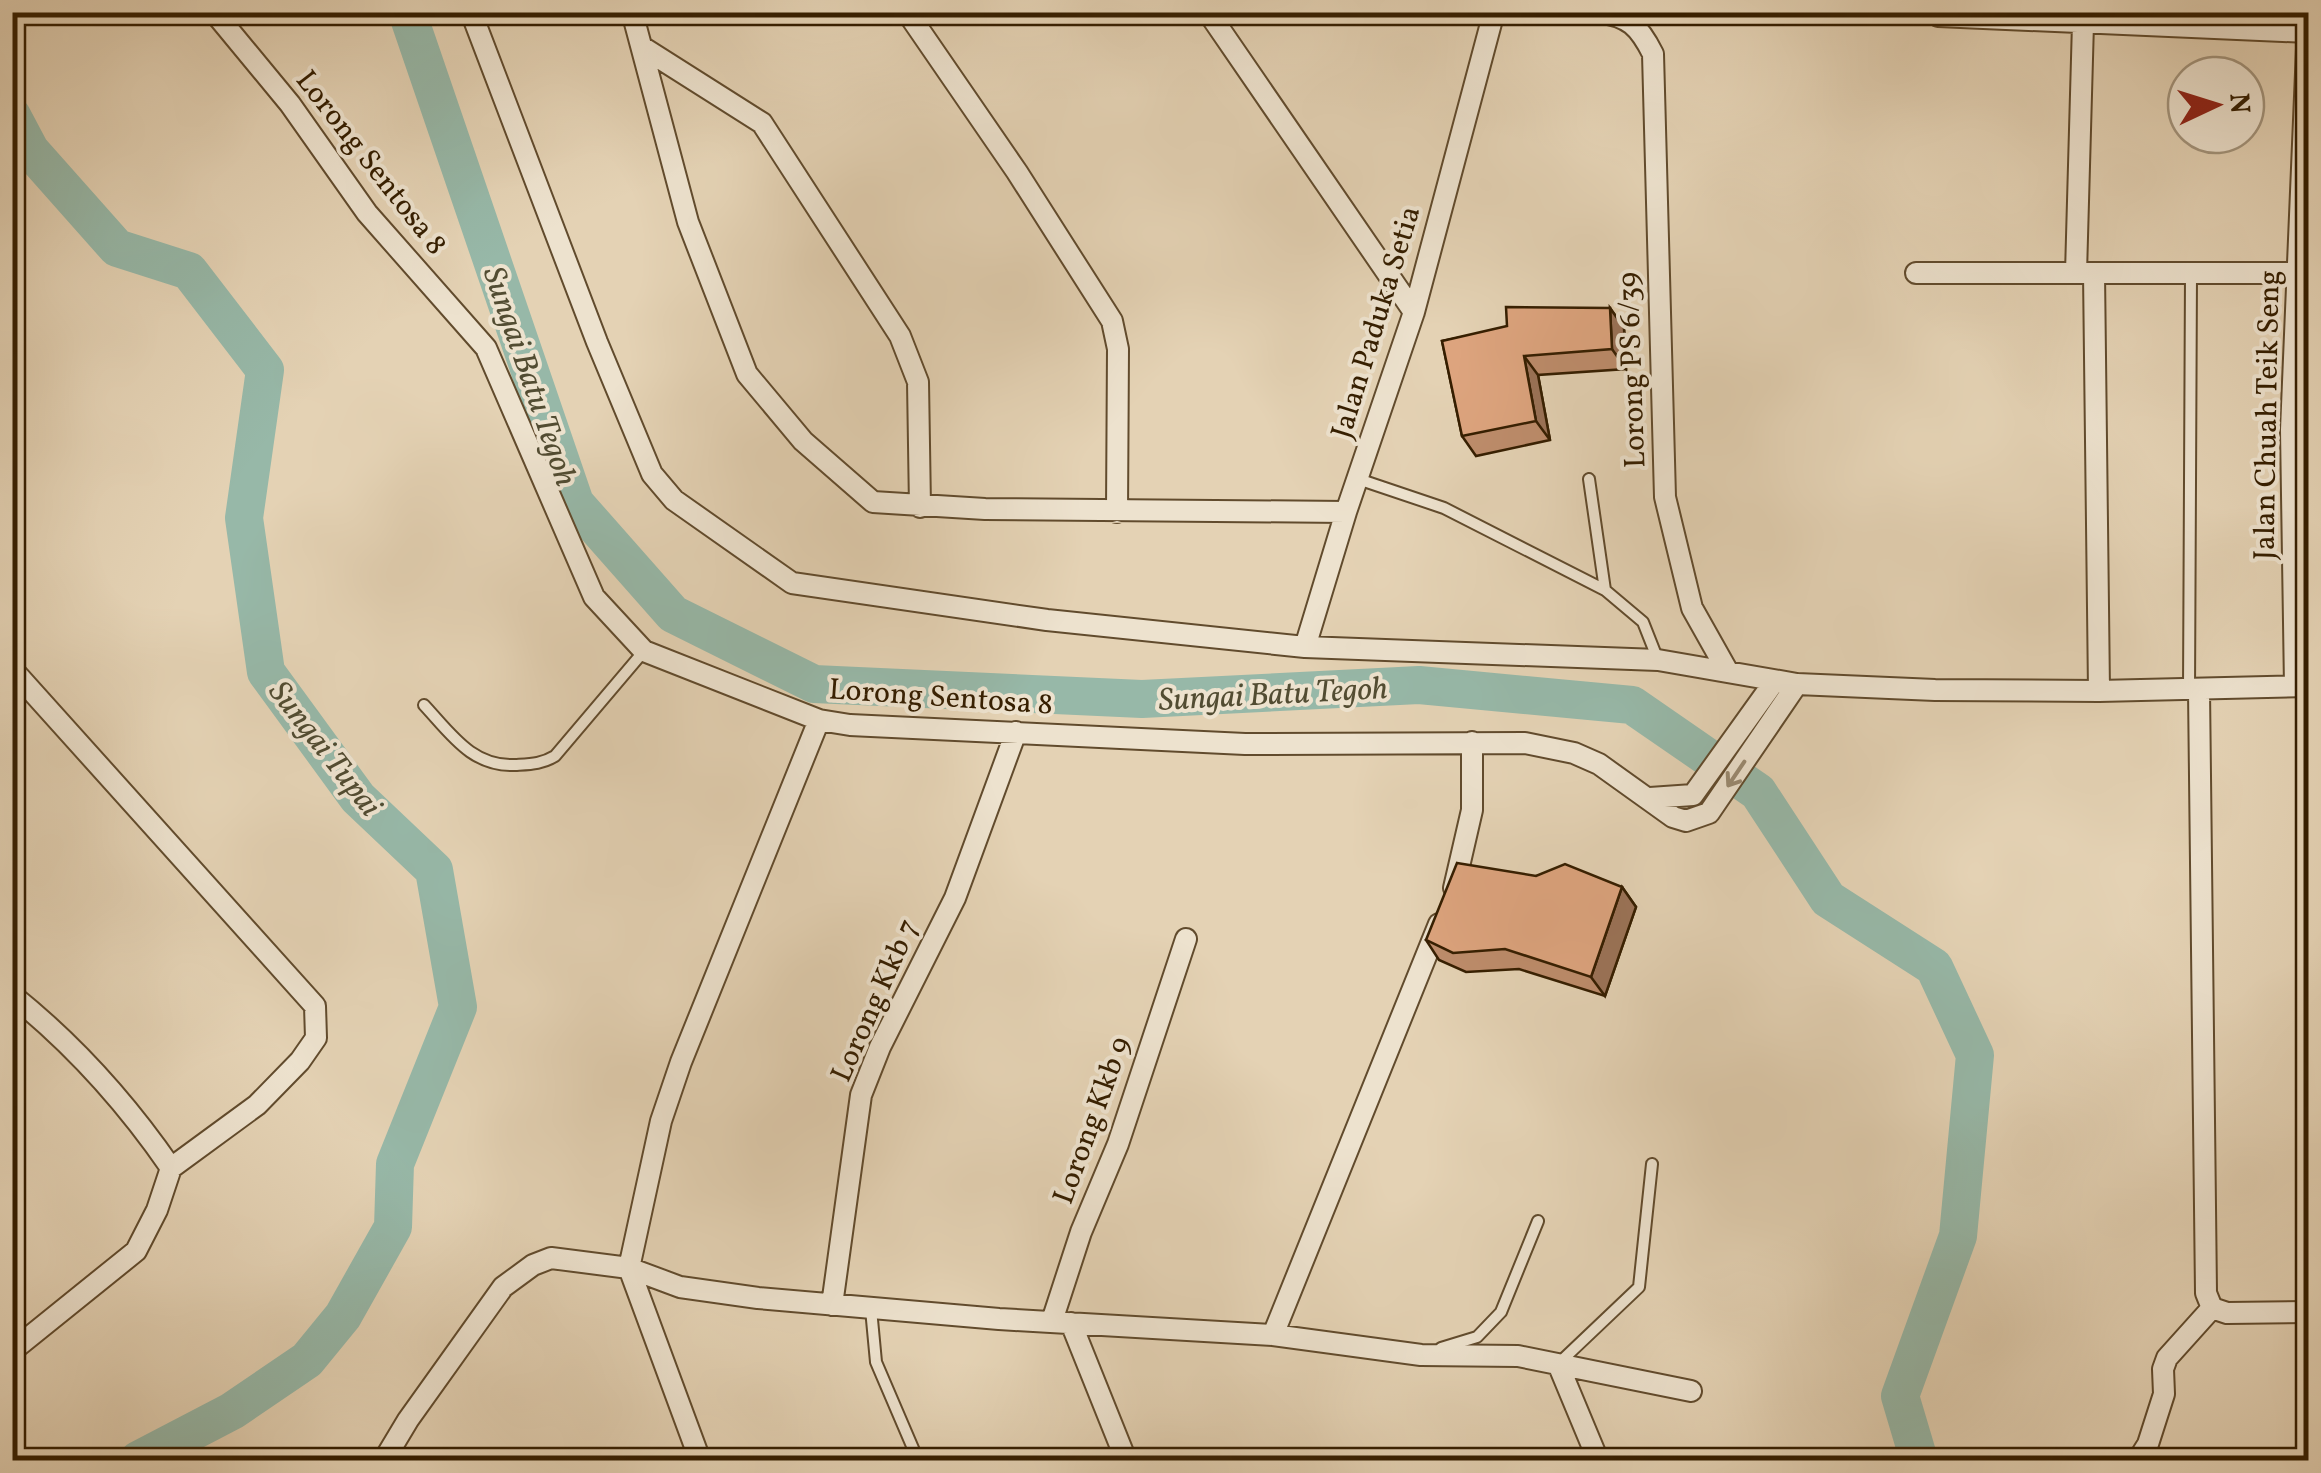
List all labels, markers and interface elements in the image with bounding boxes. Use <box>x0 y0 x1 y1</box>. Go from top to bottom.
north arrow <box>2166 55 2266 155</box>
street label: Lorong Sentosa 8 <box>285 62 456 265</box>
text: N <box>2218 92 2259 115</box>
street label: Jalan Paduka Setia <box>1322 201 1432 444</box>
water label: Sungai Batu Tegoh <box>470 261 586 493</box>
street label: Jalan Chuah Teik Seng <box>2244 270 2292 560</box>
street label: Lorong PS 6/39 <box>1609 271 1657 469</box>
water label: Sungai Batu Tegoh <box>1157 668 1389 724</box>
street label: Lorong Sentosa 8 <box>827 669 1054 727</box>
water label: Sungai Tupai <box>257 673 391 828</box>
one-way arrow <box>1726 759 1747 787</box>
street label: Lorong Kkb 7 <box>821 913 930 1089</box>
street label: Lorong Kkb 9 <box>1043 1031 1143 1210</box>

